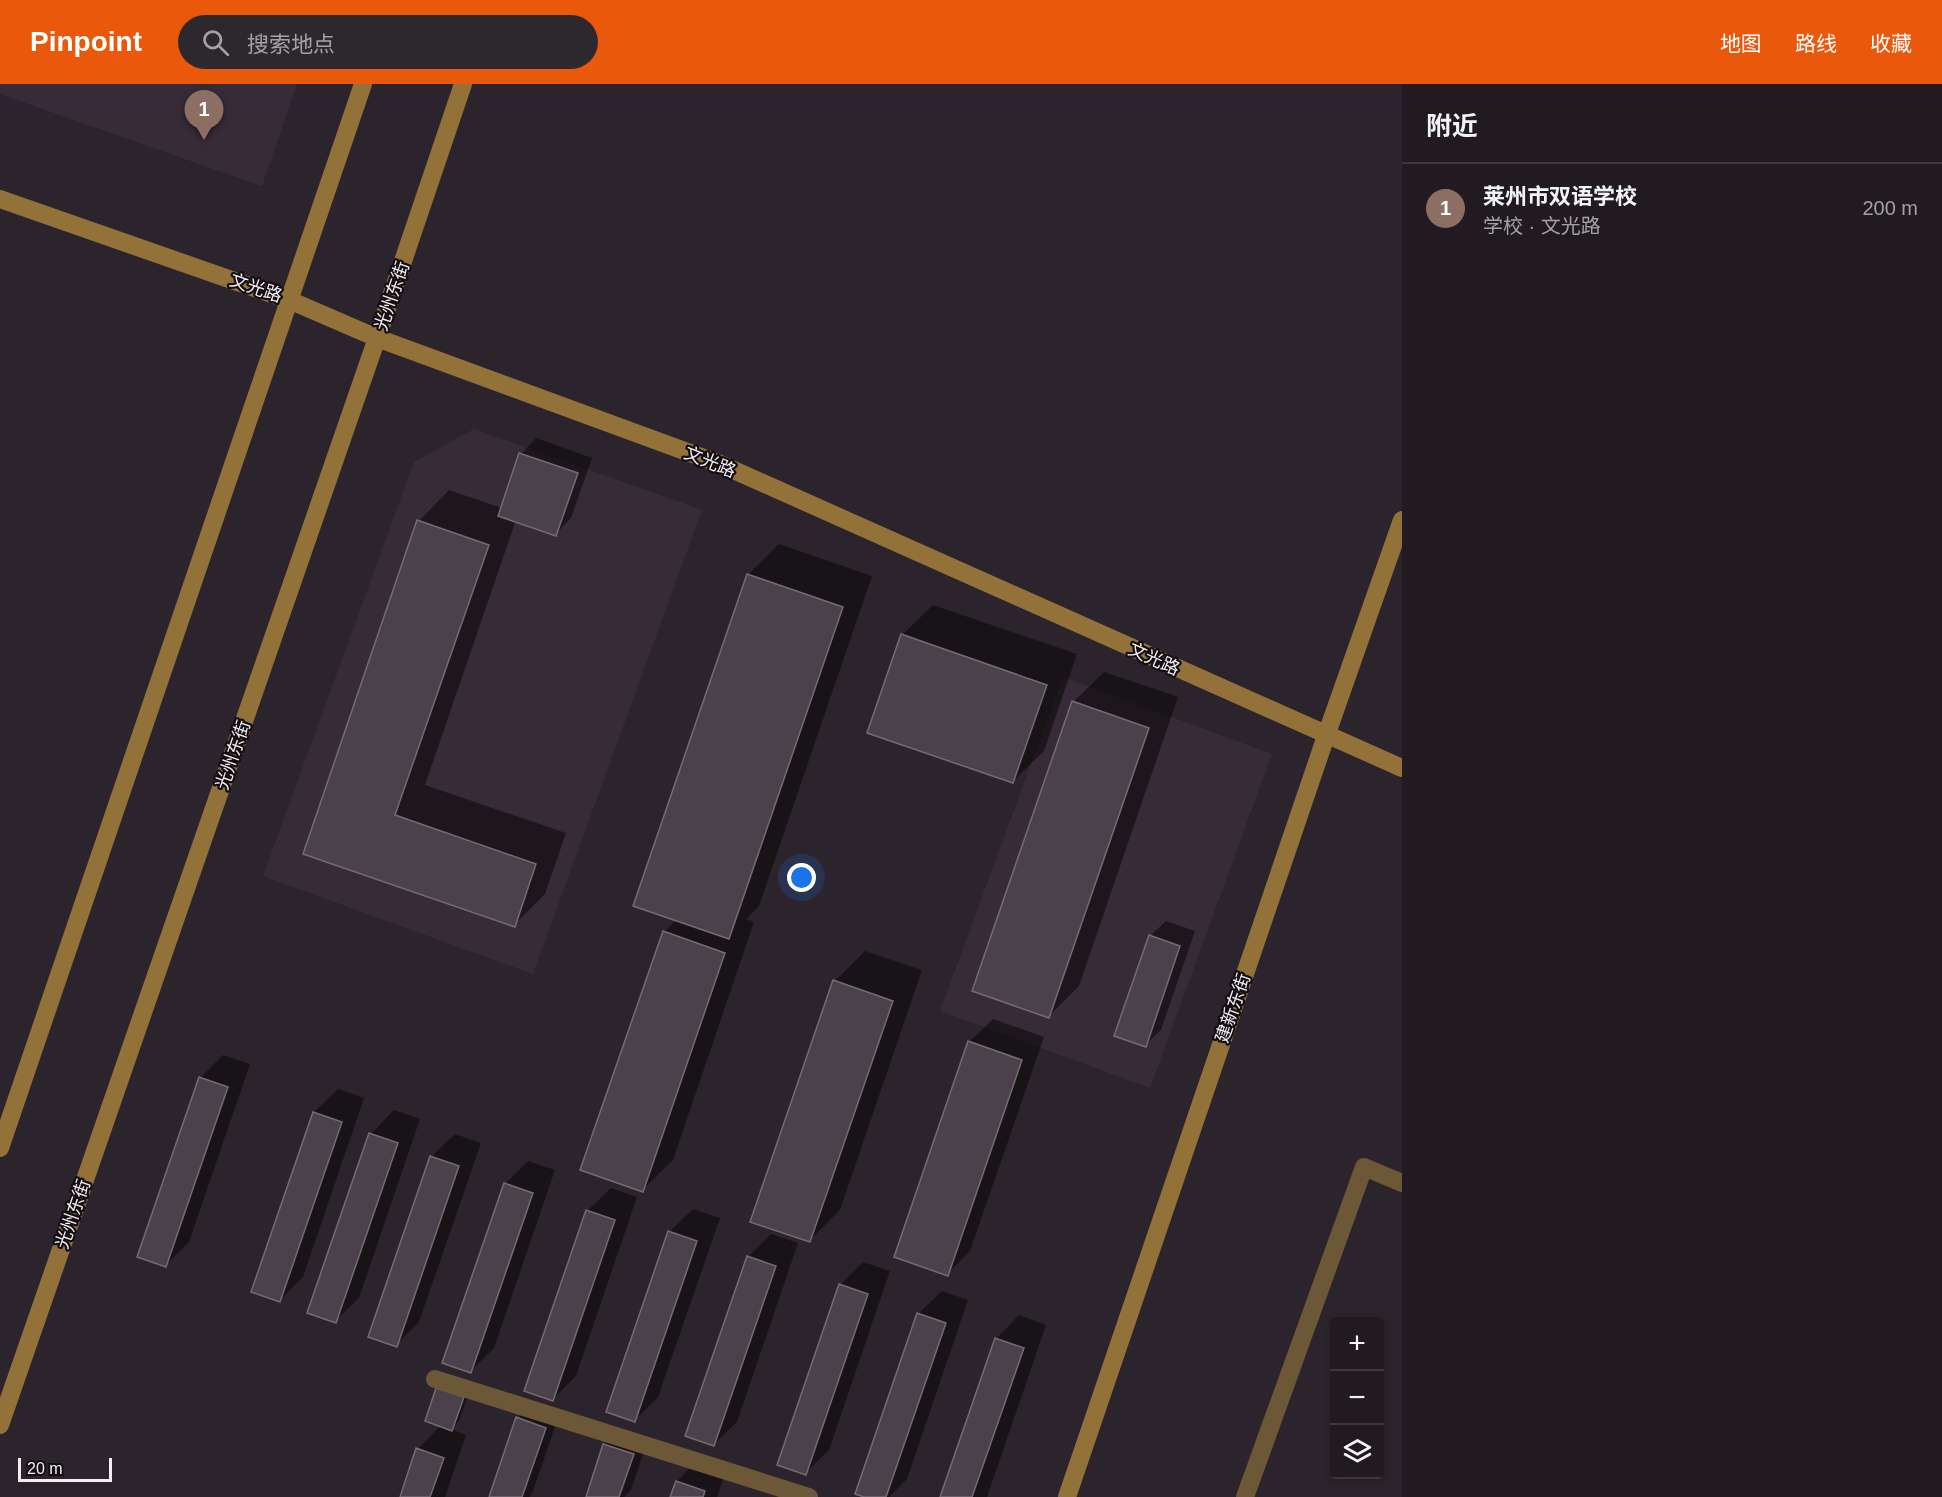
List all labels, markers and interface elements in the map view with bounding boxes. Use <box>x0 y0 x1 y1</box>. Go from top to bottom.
search box <box>178 15 598 69</box>
text: Pinpoint <box>30 26 142 57</box>
icon: search <box>199 26 232 59</box>
text: 搜索地点 <box>247 32 335 57</box>
text: 地图 <box>1720 32 1762 55</box>
text: 路线 <box>1795 32 1837 55</box>
text: 收藏 <box>1870 32 1912 55</box>
pin: 1 <box>184 91 224 140</box>
text: 附近 <box>1426 111 1478 141</box>
text: 莱州市双语学校 <box>1483 184 1637 209</box>
text: 1 <box>1440 197 1451 219</box>
text: 200 m <box>1862 197 1918 219</box>
text: 学校 · 文光路 <box>1483 215 1601 237</box>
street label: 光州东街 <box>371 259 413 333</box>
street label: 文光路 <box>227 270 285 306</box>
street label: 文光路 <box>681 443 739 481</box>
street label: 文光路 <box>1125 639 1183 679</box>
street label: 光州东街 <box>212 718 254 792</box>
your location <box>787 863 816 892</box>
street label: 建新东街 <box>1212 971 1254 1045</box>
street label: 光州东街 <box>52 1177 94 1251</box>
map controls <box>1330 1317 1384 1479</box>
button: + <box>1330 1317 1384 1371</box>
button: − <box>1330 1371 1384 1425</box>
button: layers <box>1330 1425 1384 1479</box>
scale bar <box>18 1455 112 1482</box>
text: 20 m <box>27 1460 63 1477</box>

